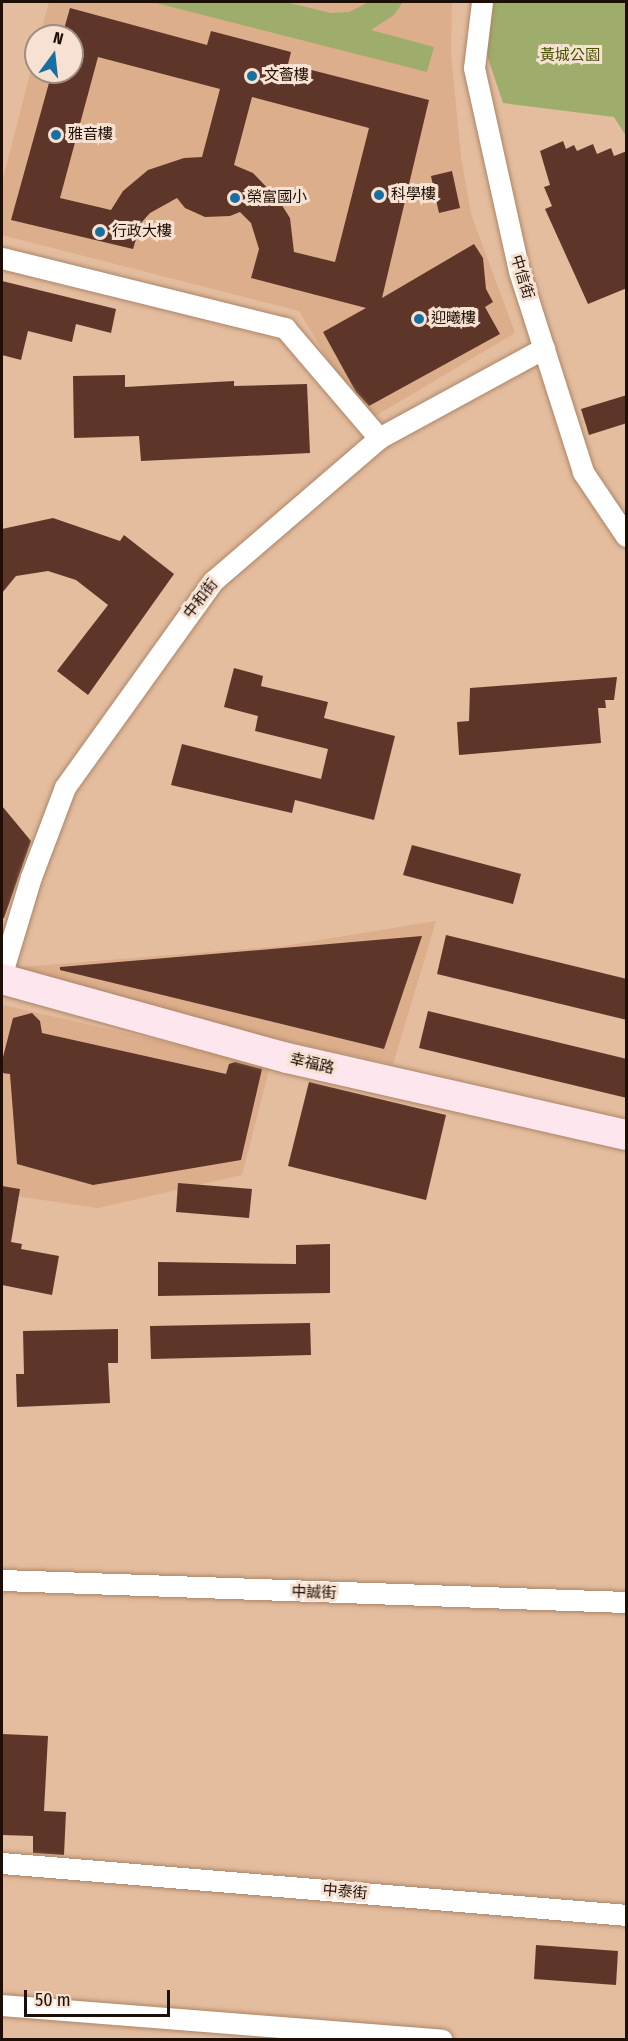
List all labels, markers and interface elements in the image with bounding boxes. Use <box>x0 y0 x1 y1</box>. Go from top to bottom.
north arrow <box>24 24 84 84</box>
text: N <box>51 28 65 48</box>
park label: 黃城公園 <box>540 47 600 65</box>
place label: 文薈樓 <box>264 67 309 85</box>
marker: 文薈樓 <box>245 69 259 83</box>
place label: 雅音樓 <box>68 126 113 144</box>
marker: 雅音樓 <box>49 128 63 142</box>
place label: 科學樓 <box>391 186 436 204</box>
marker: 科學樓 <box>372 188 386 202</box>
place label: 榮富國小 <box>247 189 307 207</box>
marker: 榮富國小 <box>228 191 242 205</box>
place label: 行政大樓 <box>112 223 172 241</box>
marker: 行政大樓 <box>93 225 107 239</box>
street label: 中信街 <box>507 253 537 301</box>
place label: 迎曦樓 <box>431 310 476 328</box>
marker: 迎曦樓 <box>412 312 426 326</box>
street label: 中和街 <box>180 576 222 622</box>
street label: 幸福路 <box>288 1050 336 1078</box>
street label: 中誠街 <box>291 1583 337 1603</box>
street label: 中泰街 <box>322 1881 368 1903</box>
scale bar <box>27 1978 172 2016</box>
text: 50 m <box>35 1989 71 2011</box>

